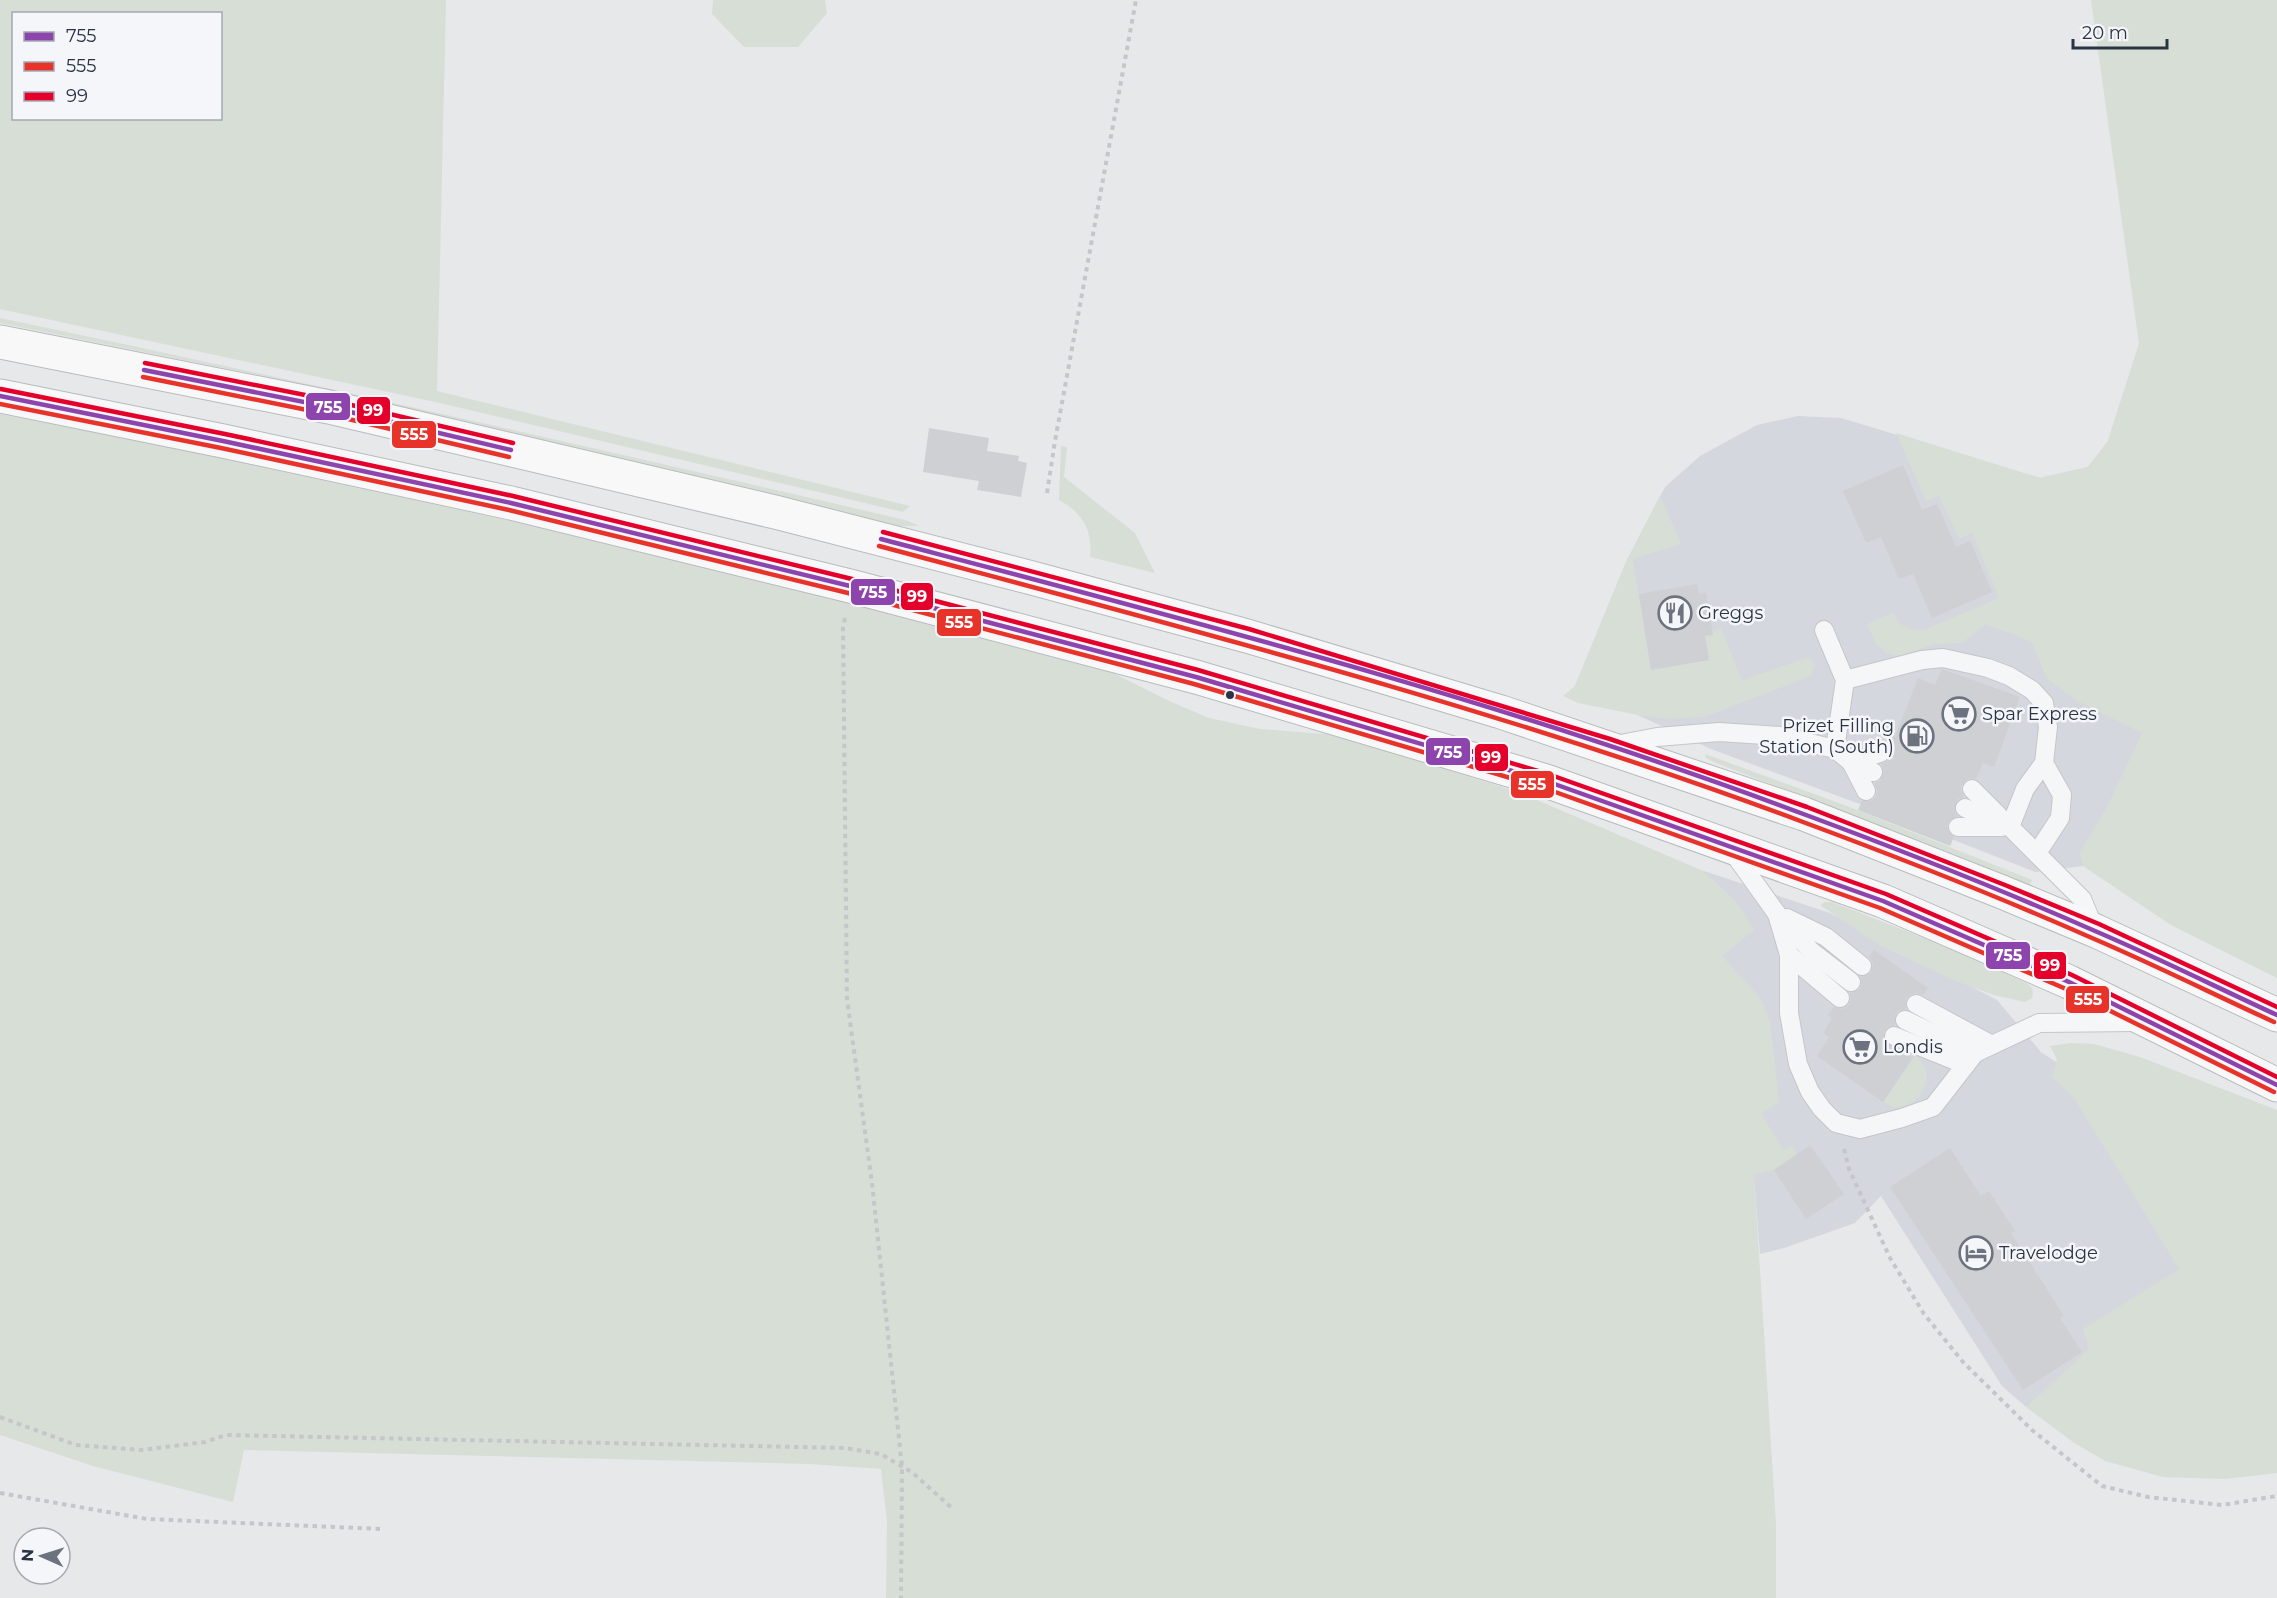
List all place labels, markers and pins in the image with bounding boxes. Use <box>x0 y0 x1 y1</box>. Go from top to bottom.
restaurant icon: Greggs <box>1657 595 1693 631</box>
place label: Greggs <box>1698 602 1763 624</box>
unlabelled marker <box>1224 689 1236 701</box>
supermarket icon: Spar Express <box>1941 696 1977 732</box>
place label: Spar Express <box>1982 703 2097 725</box>
place label: Prizet Filling Station (South) <box>1759 715 1894 758</box>
fuel station icon: Prizet Filling Station (South) <box>1899 718 1935 754</box>
supermarket icon: Londis <box>1842 1029 1878 1065</box>
place label: Londis <box>1883 1036 1943 1058</box>
hotel icon: Travelodge <box>1958 1235 1994 1271</box>
place label: Travelodge <box>1999 1242 2098 1264</box>

